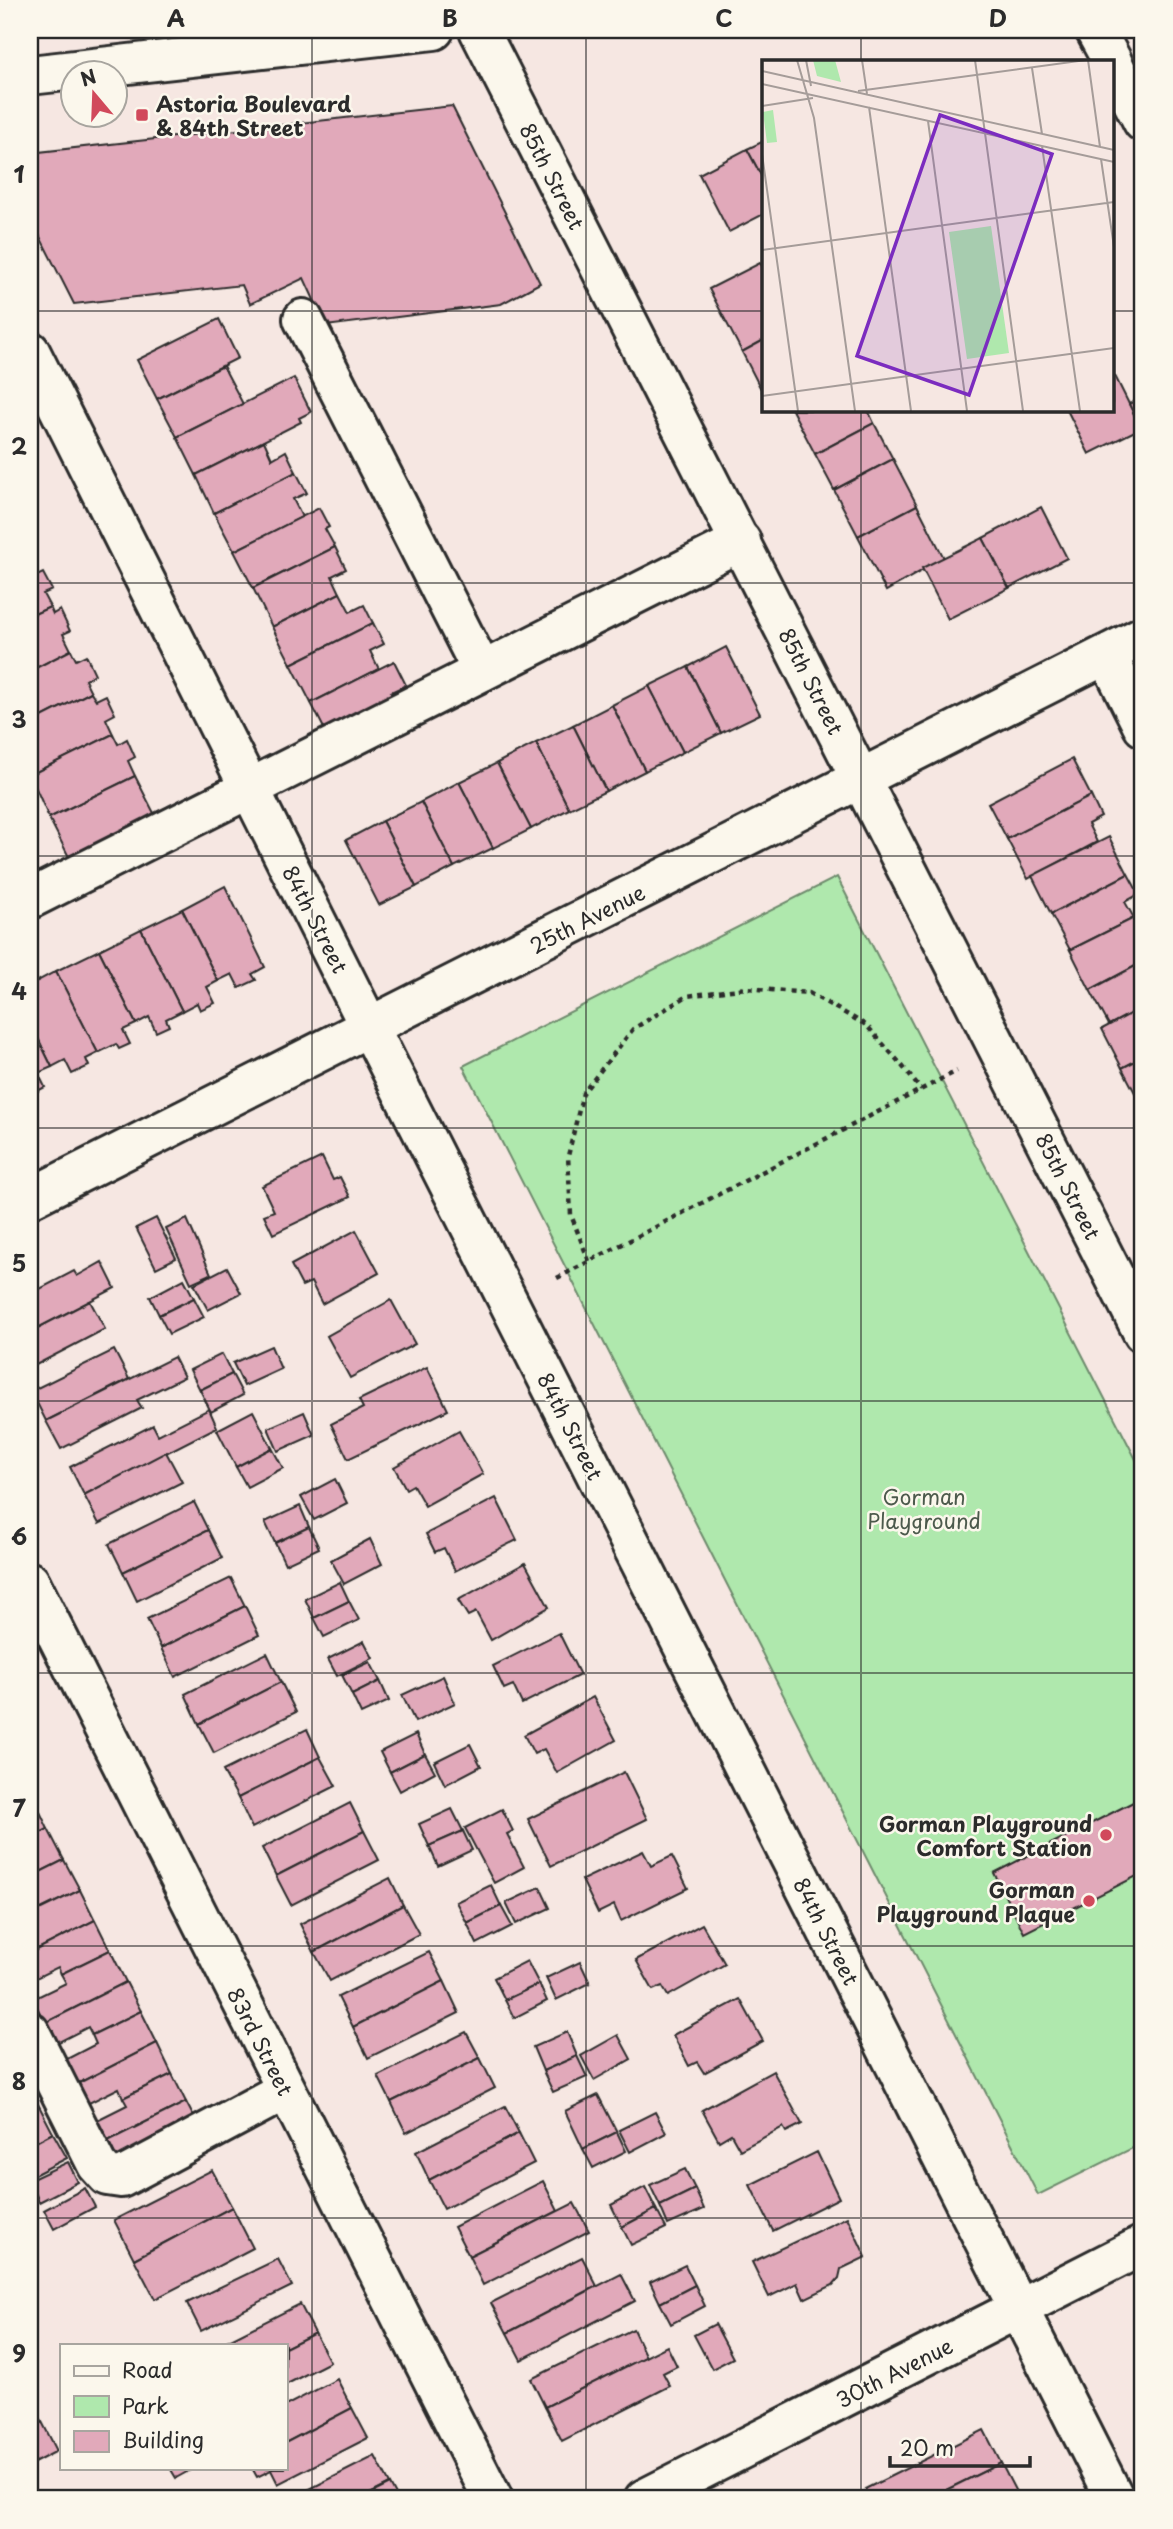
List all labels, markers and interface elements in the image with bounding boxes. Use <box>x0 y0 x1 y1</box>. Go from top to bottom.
text: A <box>167 0 185 35</box>
text: B <box>442 0 458 35</box>
text: C <box>715 0 733 35</box>
text: D <box>989 0 1007 35</box>
north arrow <box>60 60 130 130</box>
inset map <box>762 60 1114 411</box>
text: N <box>76 61 100 93</box>
place label: Astoria Boulevard & 84th Street <box>156 87 351 143</box>
marker: Astoria Boulevard & 84th Street <box>134 107 150 123</box>
street label: 85th Street <box>512 117 594 235</box>
text: 1 <box>14 156 25 191</box>
text: 2 <box>11 428 27 463</box>
street label: 85th Street <box>771 622 853 740</box>
text: 3 <box>11 701 27 736</box>
street label: 84th Street <box>275 860 357 978</box>
street label: 25th Avenue <box>524 875 650 961</box>
text: 4 <box>11 973 27 1008</box>
street label: 85th Street <box>1028 1127 1110 1245</box>
text: 5 <box>12 1245 26 1280</box>
street label: 84th Street <box>530 1367 612 1485</box>
park label: Gorman Playground <box>867 1480 981 1536</box>
text: 6 <box>11 1518 27 1553</box>
text: 7 <box>12 1790 26 1825</box>
place label: Gorman Playground Comfort Station <box>879 1807 1092 1863</box>
marker: Gorman Playground Comfort Station <box>1098 1827 1114 1843</box>
street label: 84th Street <box>786 1872 868 1990</box>
place label: Gorman Playground Plaque <box>877 1873 1075 1929</box>
marker: Gorman Playground Plaque <box>1081 1893 1097 1909</box>
street label: 83rd Street <box>220 1981 302 2101</box>
text: 8 <box>12 2063 26 2098</box>
street label: 30th Avenue <box>830 2329 958 2415</box>
text: 9 <box>12 2335 26 2370</box>
legend <box>60 2344 287 2470</box>
text: Road <box>122 2353 173 2385</box>
text: Park <box>122 2389 169 2421</box>
text: Building <box>122 2423 204 2455</box>
scale bar <box>890 2424 1030 2468</box>
text: 20 m <box>900 2431 954 2463</box>

